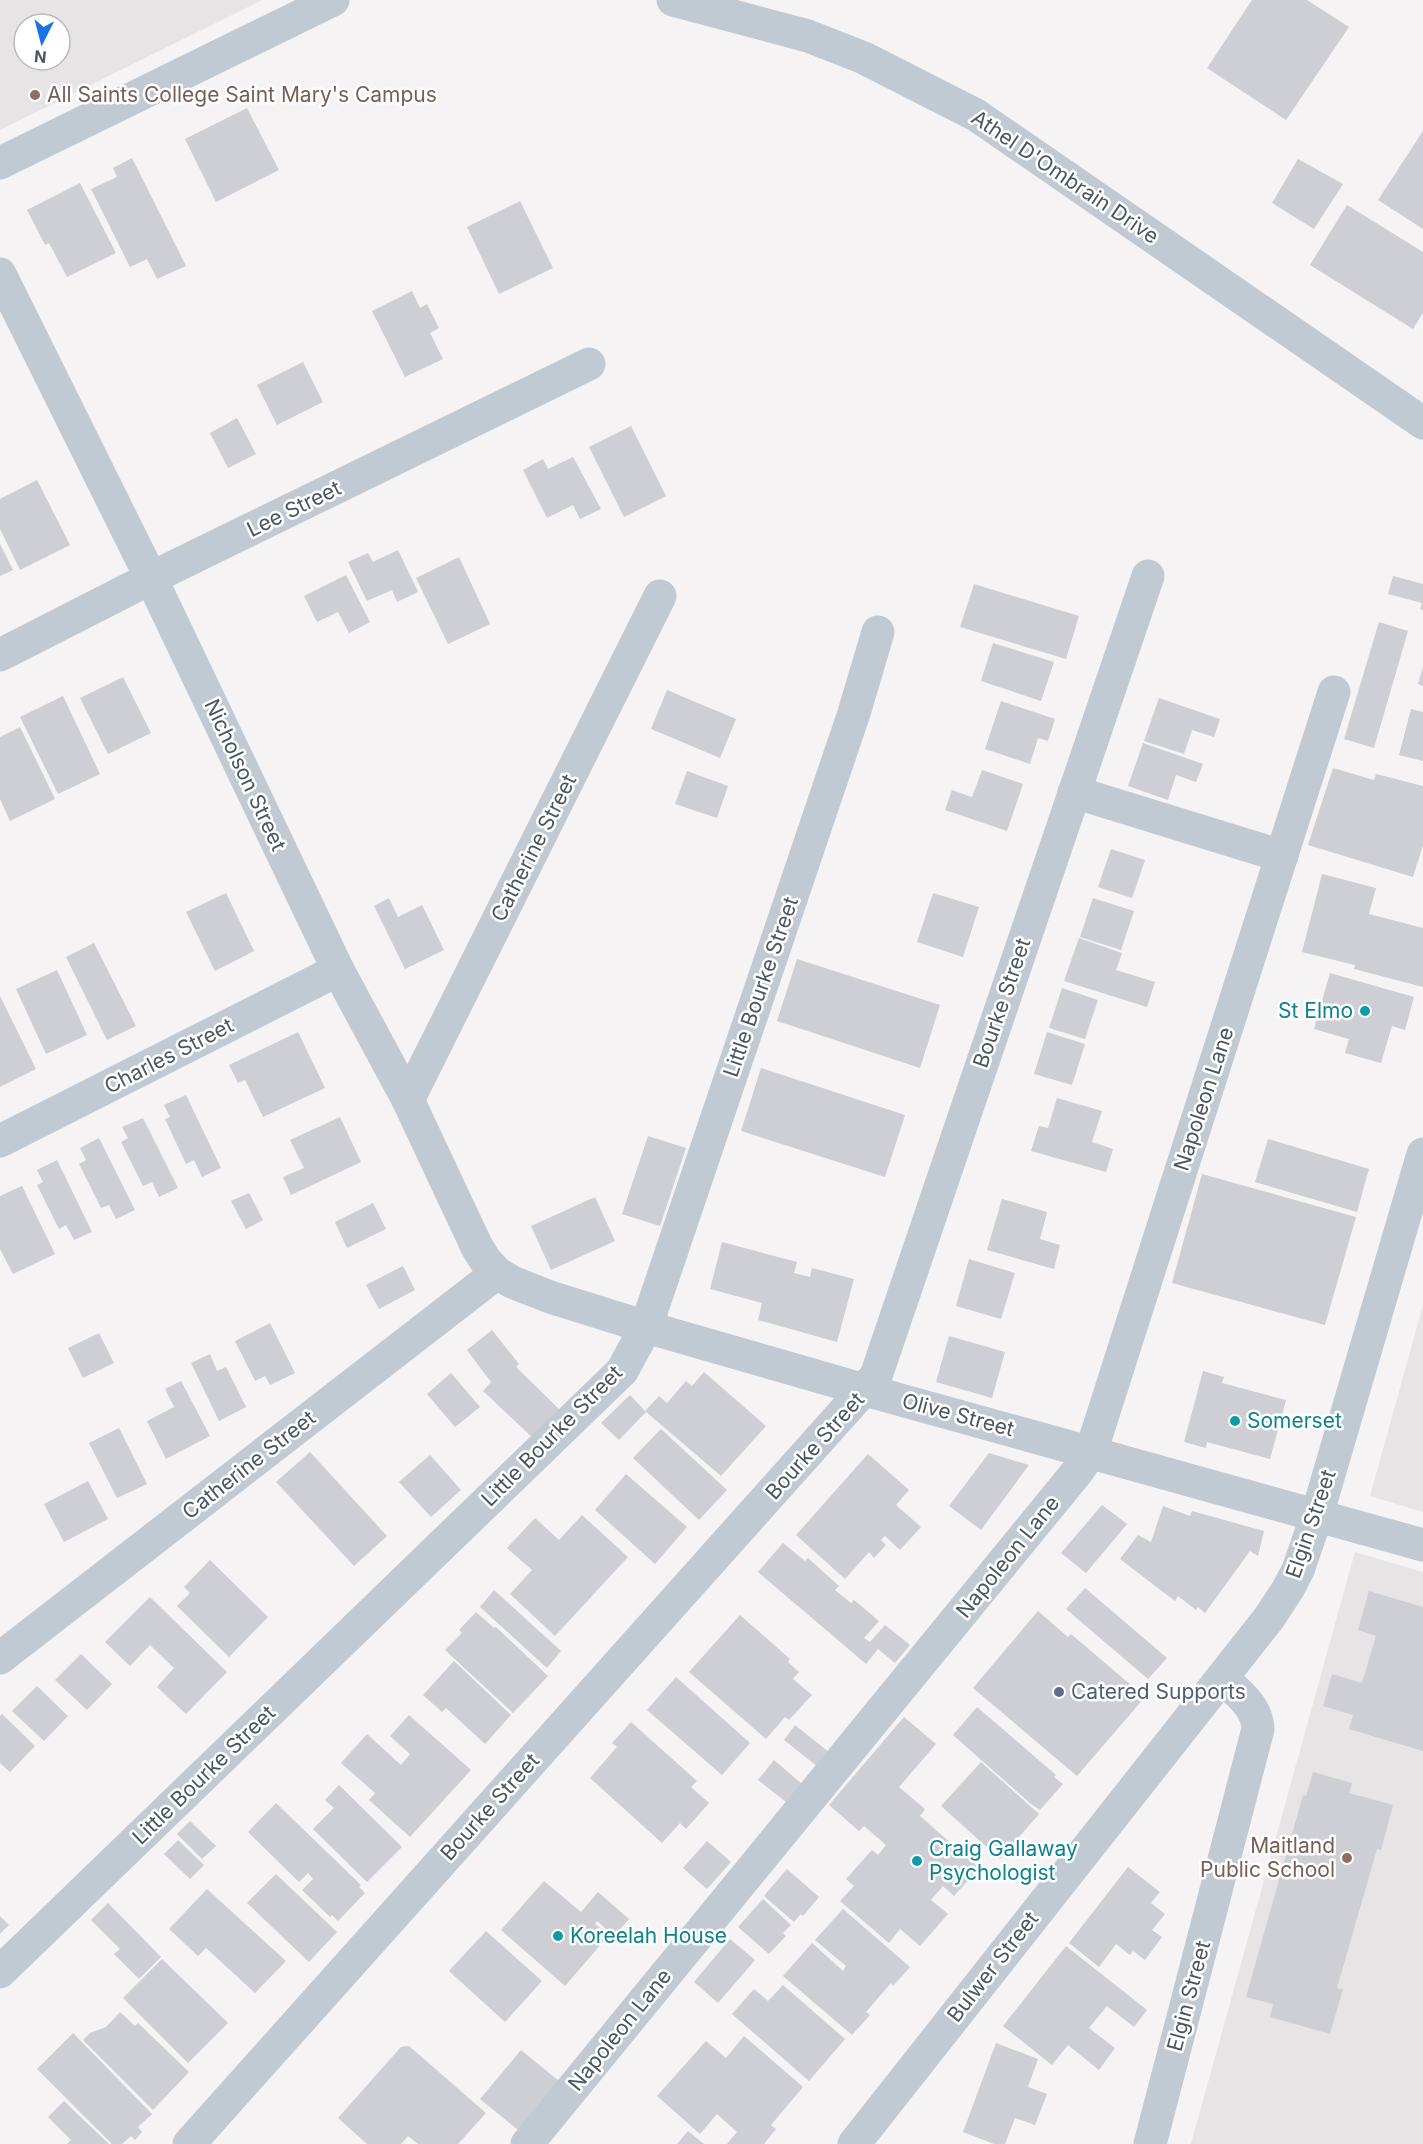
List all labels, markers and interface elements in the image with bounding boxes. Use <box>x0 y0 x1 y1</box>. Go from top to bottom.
north arrow <box>12 12 72 72</box>
text: N <box>33 46 48 68</box>
place label: All Saints College Saint Mary's Campus <box>47 82 437 107</box>
marker: All Saints College Saint Mary's Campus <box>28 88 42 102</box>
street label: Athel D'Ombrain Drive <box>967 105 1164 249</box>
street label: Lee Street <box>243 475 345 542</box>
street label: Nicholson Street <box>199 695 292 855</box>
street label: Catherine Street <box>486 770 581 926</box>
street label: Little Bourke Street <box>718 893 803 1080</box>
street label: Bourke Street <box>968 935 1035 1071</box>
place label: St Elmo <box>1278 998 1353 1023</box>
marker: St Elmo <box>1358 1004 1372 1018</box>
street label: Charles Street <box>100 1012 238 1099</box>
street label: Napoleon Lane <box>1169 1024 1239 1174</box>
street label: Little Bourke Street <box>476 1360 627 1511</box>
street label: Bourke Street <box>760 1387 869 1504</box>
street label: Olive Street <box>899 1388 1017 1442</box>
street label: Catherine Street <box>177 1405 320 1524</box>
place label: Somerset <box>1247 1408 1342 1433</box>
marker: Somerset <box>1228 1414 1242 1428</box>
street label: Elgin Street <box>1280 1466 1341 1581</box>
street label: Napoleon Lane <box>951 1491 1064 1623</box>
place label: Catered Supports <box>1071 1679 1246 1704</box>
marker: Catered Supports <box>1052 1685 1066 1699</box>
street label: Little Bourke Street <box>127 1700 280 1849</box>
street label: Bourke Street <box>435 1748 544 1865</box>
place label: Maitland Public School <box>1200 1833 1335 1882</box>
place label: Craig Gallaway Psychologist <box>929 1836 1078 1885</box>
marker: Maitland Public School <box>1340 1851 1354 1865</box>
marker: Craig Gallaway Psychologist <box>910 1854 924 1868</box>
street label: Bulwer Street <box>942 1906 1044 2027</box>
place label: Koreelah House <box>570 1923 727 1948</box>
marker: Koreelah House <box>551 1929 565 1943</box>
street label: Elgin Street <box>1162 1938 1215 2054</box>
street label: Napoleon Lane <box>563 1964 676 2096</box>

